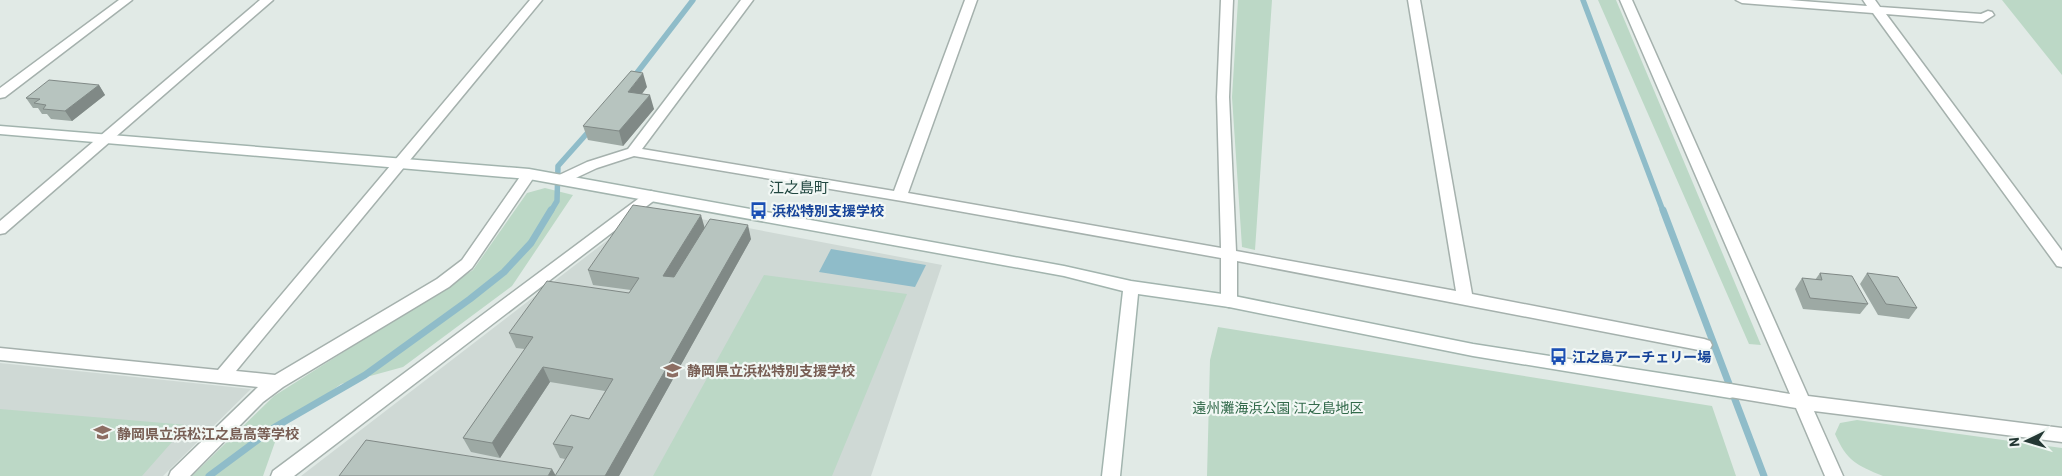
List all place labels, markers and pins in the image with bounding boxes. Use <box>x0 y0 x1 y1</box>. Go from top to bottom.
bus stop icon: 浜松特別支援学校 <box>748 200 768 220</box>
place label: 浜松特別支援学校 <box>772 202 884 219</box>
bus stop icon: 江之島アーチェリー場 <box>1548 346 1568 366</box>
place label: 江之島アーチェリー場 <box>1572 348 1711 365</box>
school or university icon: 静岡県立浜松特別支援学校 <box>663 360 683 380</box>
place label: 静岡県立浜松特別支援学校 <box>687 362 855 379</box>
school or university icon: 静岡県立浜松江之島高等学校 <box>93 423 113 443</box>
place label: 静岡県立浜松江之島高等学校 <box>117 425 299 442</box>

